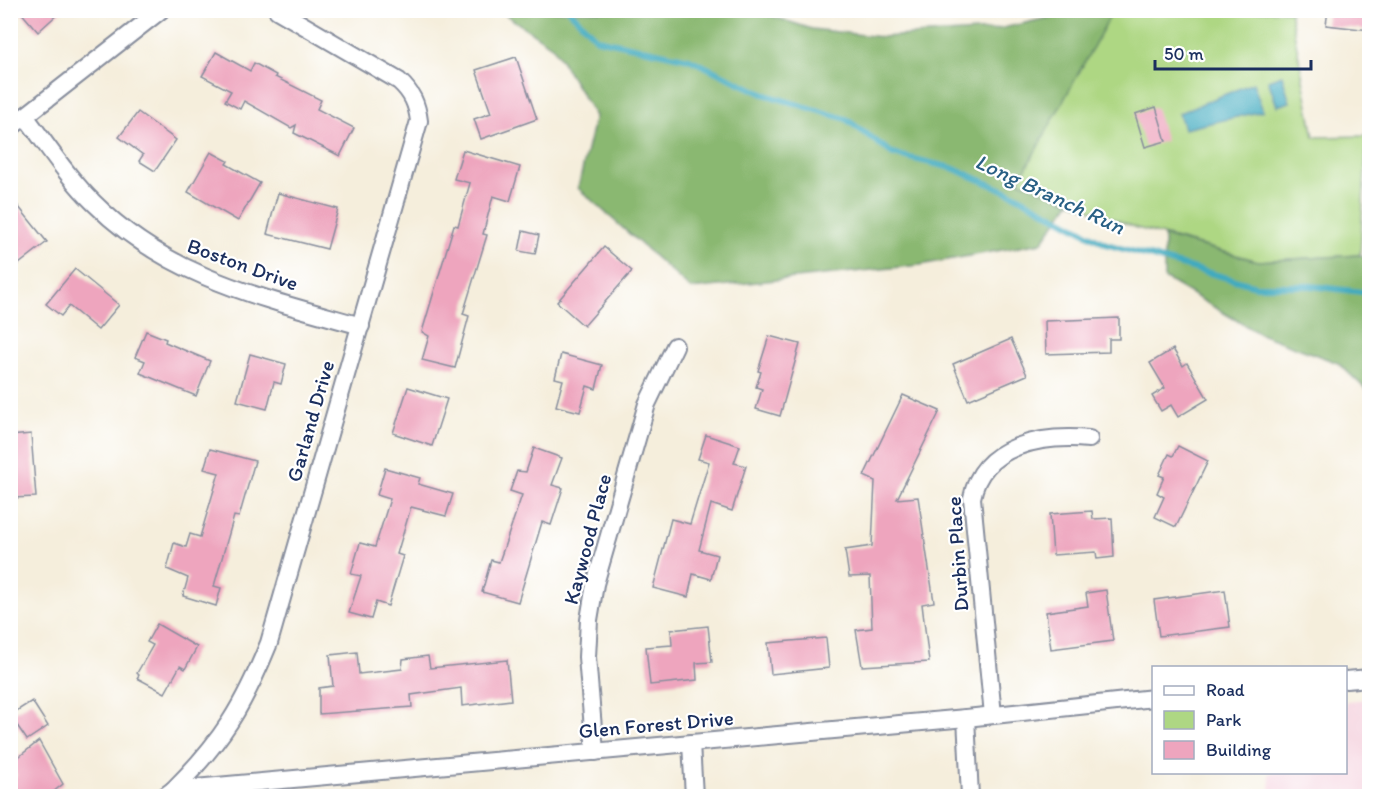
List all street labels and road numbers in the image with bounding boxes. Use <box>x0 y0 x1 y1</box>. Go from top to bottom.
street label: Boston Drive <box>184 232 302 296</box>
street label: Garland Drive <box>281 357 339 485</box>
street label: Kaywood Place <box>558 471 616 607</box>
street label: Durbin Place <box>941 496 973 612</box>
street label: Glen Forest Drive <box>577 705 735 743</box>

